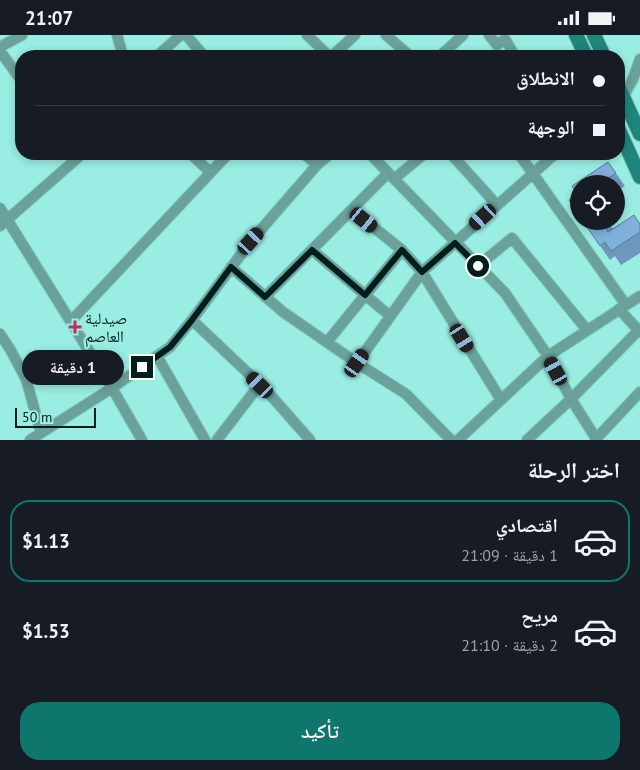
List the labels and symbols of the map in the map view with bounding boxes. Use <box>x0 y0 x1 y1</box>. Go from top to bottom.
car <box>466 201 499 233</box>
car <box>347 205 380 235</box>
car <box>235 225 266 257</box>
route start <box>467 255 489 277</box>
place label: صيدلية العاصم <box>85 308 127 347</box>
marker: صيدلية العاصم <box>69 321 81 333</box>
car <box>447 321 476 355</box>
car <box>342 346 371 380</box>
callout: 1 دقيقة <box>22 349 124 385</box>
car <box>542 354 569 388</box>
route end <box>131 356 153 378</box>
car <box>243 369 276 401</box>
scale bar <box>15 405 96 428</box>

